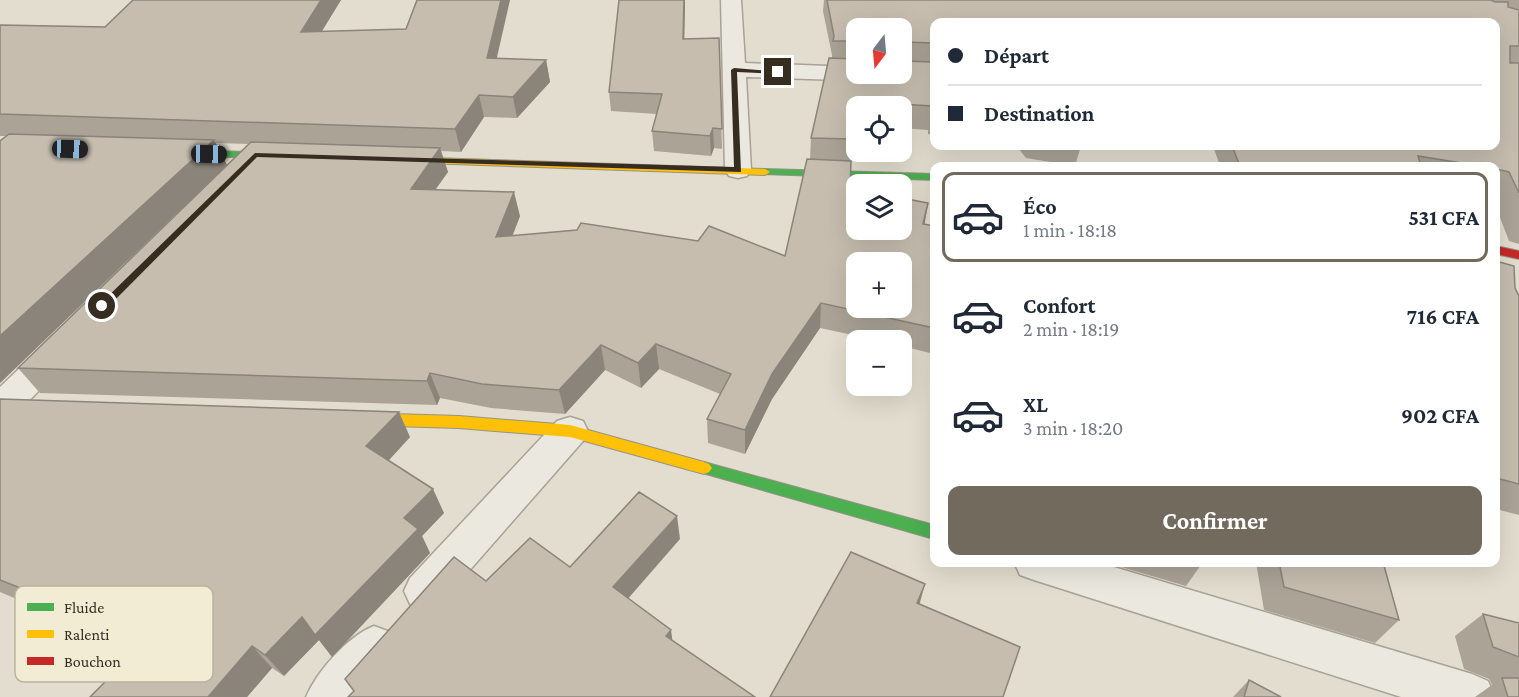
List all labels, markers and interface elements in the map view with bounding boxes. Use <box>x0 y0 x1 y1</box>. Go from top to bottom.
north arrow <box>846 18 912 84</box>
map controls <box>846 18 912 396</box>
text: Départ <box>984 43 1049 68</box>
route end <box>764 58 791 85</box>
button: locate <box>846 96 912 162</box>
text: Destination <box>984 101 1094 126</box>
car <box>52 139 88 159</box>
car <box>191 145 227 163</box>
button: layers <box>846 174 912 240</box>
icon: car <box>951 190 1005 244</box>
text: Éco <box>1023 194 1057 219</box>
text: 531 CFA <box>1408 205 1479 230</box>
text: 1 min · 18:18 <box>1023 219 1117 241</box>
button: + <box>846 252 912 318</box>
icon: car <box>951 289 1005 343</box>
route start <box>88 292 115 319</box>
text: Confort <box>1023 293 1096 318</box>
text: 716 CFA <box>1407 304 1479 329</box>
text: 2 min · 18:19 <box>1023 318 1119 340</box>
button: − <box>846 330 912 396</box>
icon: car <box>951 388 1005 442</box>
text: XL <box>1023 392 1048 417</box>
text: 902 CFA <box>1401 403 1479 428</box>
text: 3 min · 18:20 <box>1023 417 1123 439</box>
button: Confirmer <box>948 486 1482 555</box>
legend <box>15 586 213 682</box>
text: Fluide <box>64 599 104 616</box>
text: Ralenti <box>64 626 109 643</box>
text: Bouchon <box>64 653 121 670</box>

